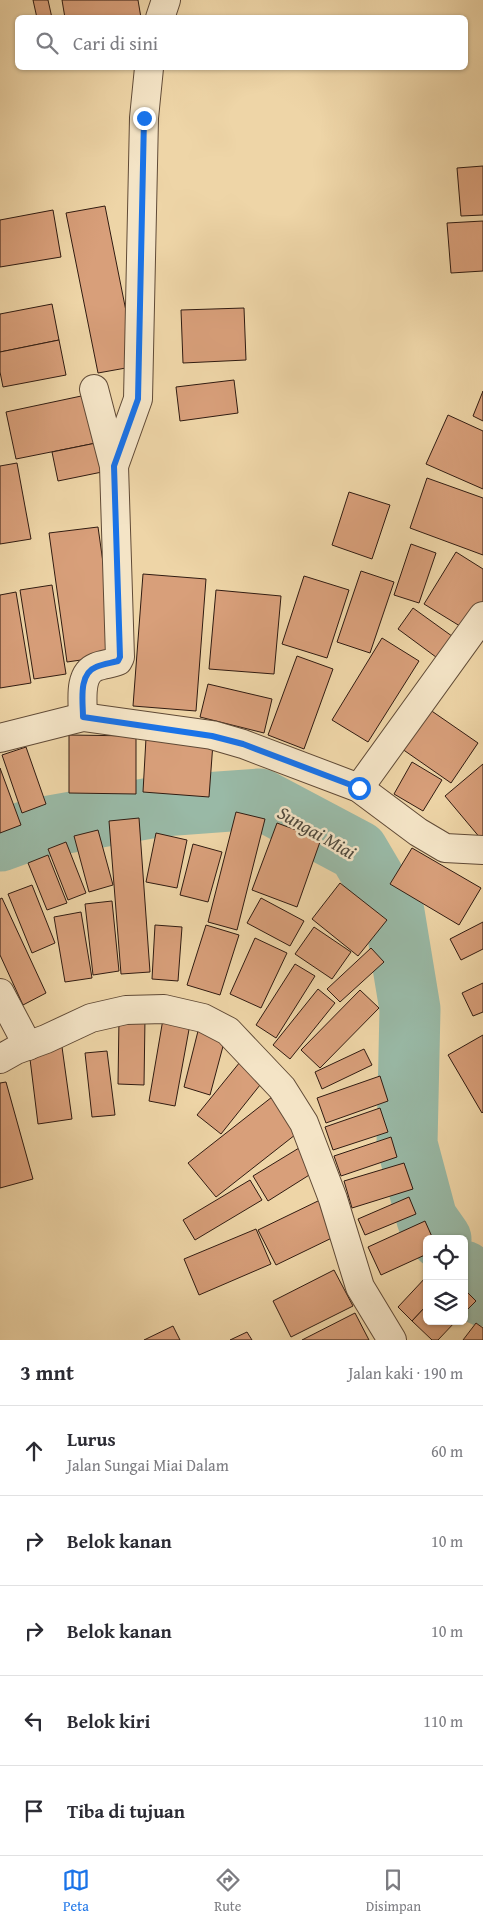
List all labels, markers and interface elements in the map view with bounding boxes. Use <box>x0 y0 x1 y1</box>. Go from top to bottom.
search box <box>15 15 468 70</box>
icon: search <box>33 29 61 57</box>
text: Cari di sini <box>73 29 158 57</box>
route end <box>133 107 156 130</box>
route start <box>348 777 371 800</box>
water label: Sungai Miai <box>272 798 362 866</box>
map controls <box>423 1235 468 1325</box>
button: locate <box>423 1235 468 1280</box>
button: layers <box>423 1280 468 1325</box>
text: 3 mnt <box>20 1357 74 1388</box>
text: Jalan kaki · 190 m <box>348 1361 463 1385</box>
text: Lurus <box>67 1425 116 1453</box>
icon: ahead <box>20 1437 48 1465</box>
text: 60 m <box>431 1439 463 1463</box>
text: Jalan Sungai Miai Dalam <box>67 1453 229 1477</box>
icon: right <box>20 1527 48 1555</box>
text: Belok kanan <box>67 1527 172 1555</box>
text: 10 m <box>431 1529 463 1553</box>
icon: right <box>20 1617 48 1645</box>
text: Belok kanan <box>67 1617 172 1645</box>
text: 10 m <box>431 1619 463 1643</box>
icon: left <box>20 1707 48 1735</box>
text: Belok kiri <box>67 1707 150 1735</box>
text: 110 m <box>423 1709 463 1733</box>
icon: arrive <box>20 1797 48 1825</box>
text: Tiba di tujuan <box>67 1797 185 1825</box>
tab: Peta <box>62 1866 90 1916</box>
tab: Rute <box>214 1866 242 1916</box>
tab: Disimpan <box>366 1866 421 1916</box>

